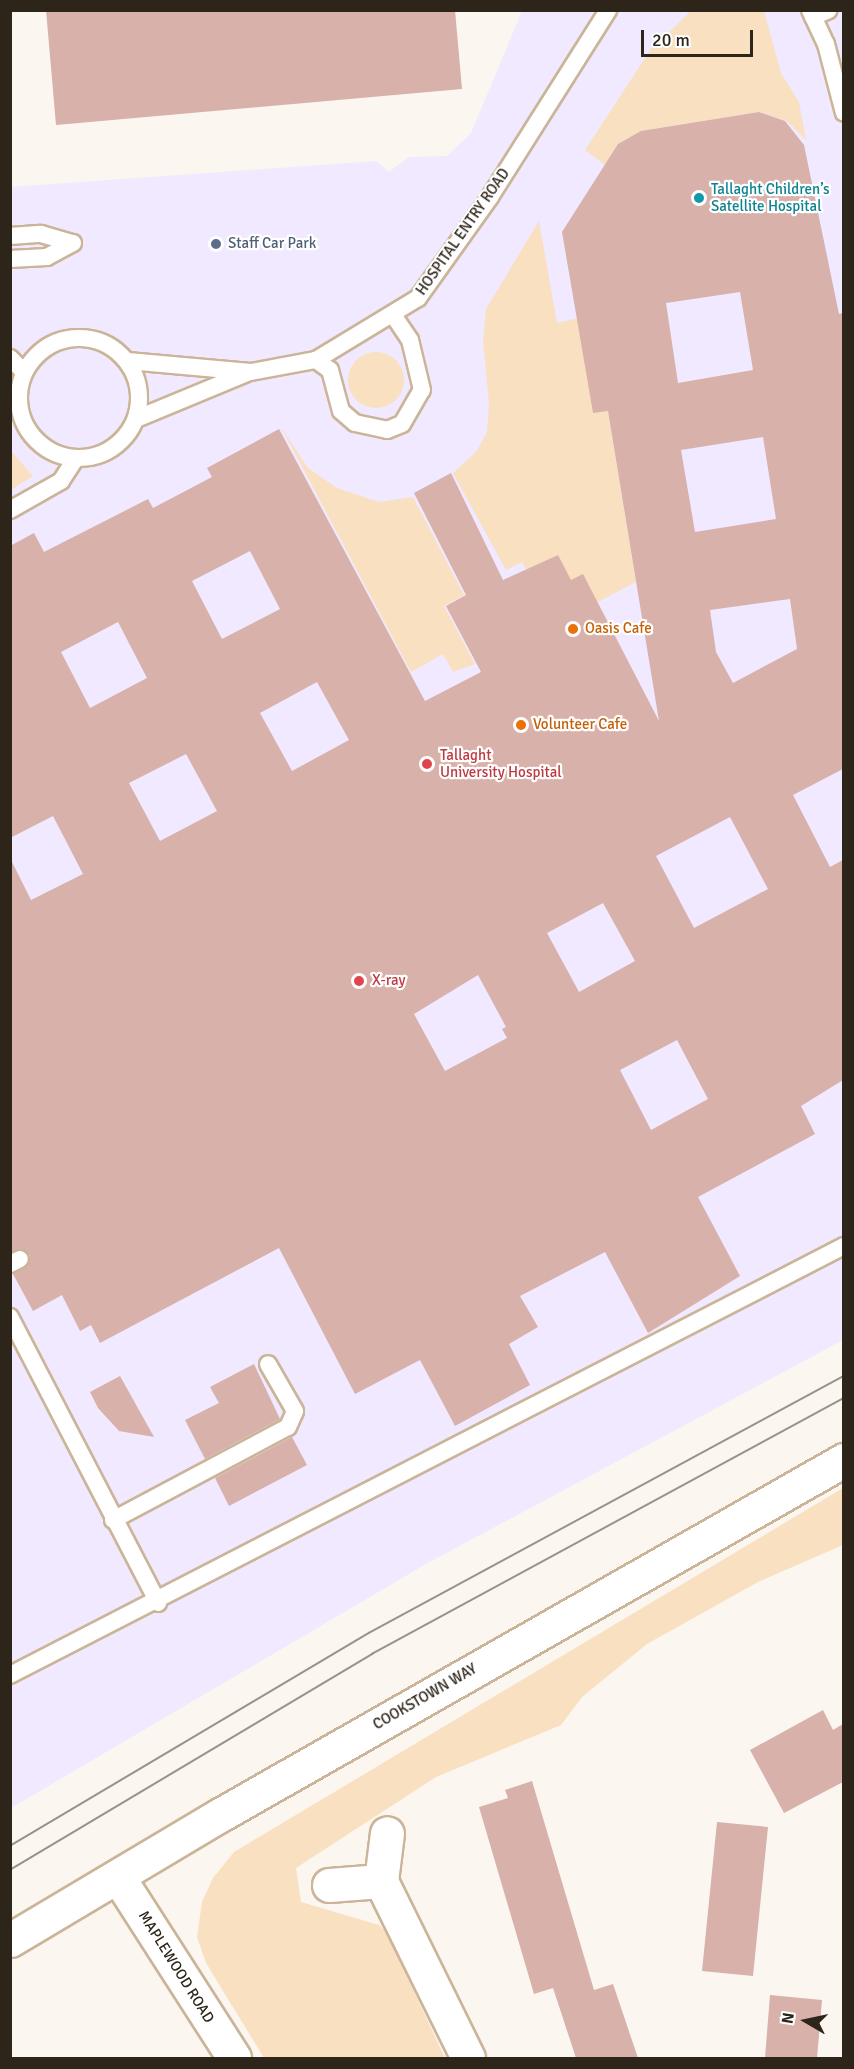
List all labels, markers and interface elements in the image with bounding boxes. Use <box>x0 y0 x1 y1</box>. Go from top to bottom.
scale bar <box>644 18 756 56</box>
text: 20 m <box>652 29 690 51</box>
street label: HOSPITAL ENTRY ROAD <box>412 165 514 299</box>
place label: Tallaght Children’s Satellite Hospital <box>711 180 830 215</box>
marker: Tallaght Children’s Satellite Hospital <box>692 191 706 205</box>
place label: Staff Car Park <box>228 235 316 253</box>
marker: Staff Car Park <box>209 237 223 251</box>
place label: Oasis Cafe <box>585 620 652 638</box>
marker: Oasis Cafe <box>566 622 580 636</box>
place label: Volunteer Cafe <box>533 716 627 734</box>
marker: Volunteer Cafe <box>514 718 528 732</box>
place label: Tallaght University Hospital <box>440 746 562 781</box>
marker: Tallaght University Hospital <box>418 755 436 773</box>
marker: X-ray <box>350 972 368 990</box>
place label: X-ray <box>372 972 405 990</box>
street label: COOKSTOWN WAY <box>370 1660 480 1734</box>
street label: MAPLEWOOD ROAD <box>134 1908 218 2026</box>
north arrow <box>776 1991 836 2051</box>
text: N <box>777 2011 799 2025</box>

